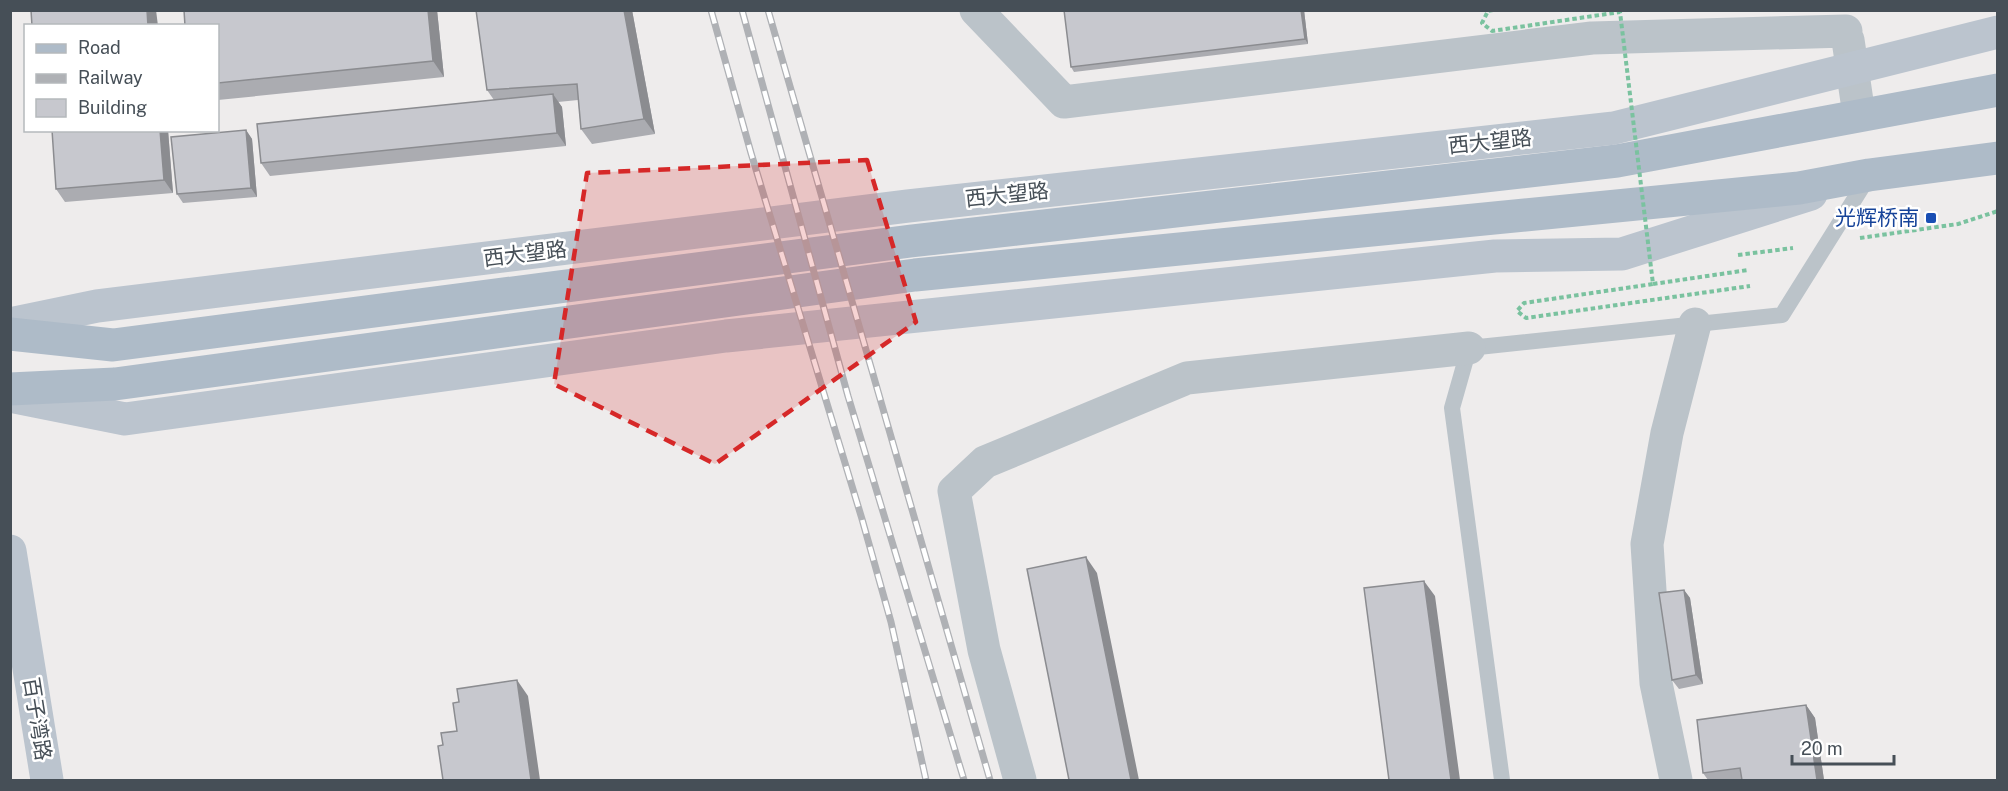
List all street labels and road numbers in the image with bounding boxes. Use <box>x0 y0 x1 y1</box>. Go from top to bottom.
street label: 西大望路 <box>1447 125 1533 158</box>
street label: 西大望路 <box>964 178 1050 211</box>
street label: 西大望路 <box>482 236 568 271</box>
street label: 百子湾路 <box>19 675 56 762</box>

